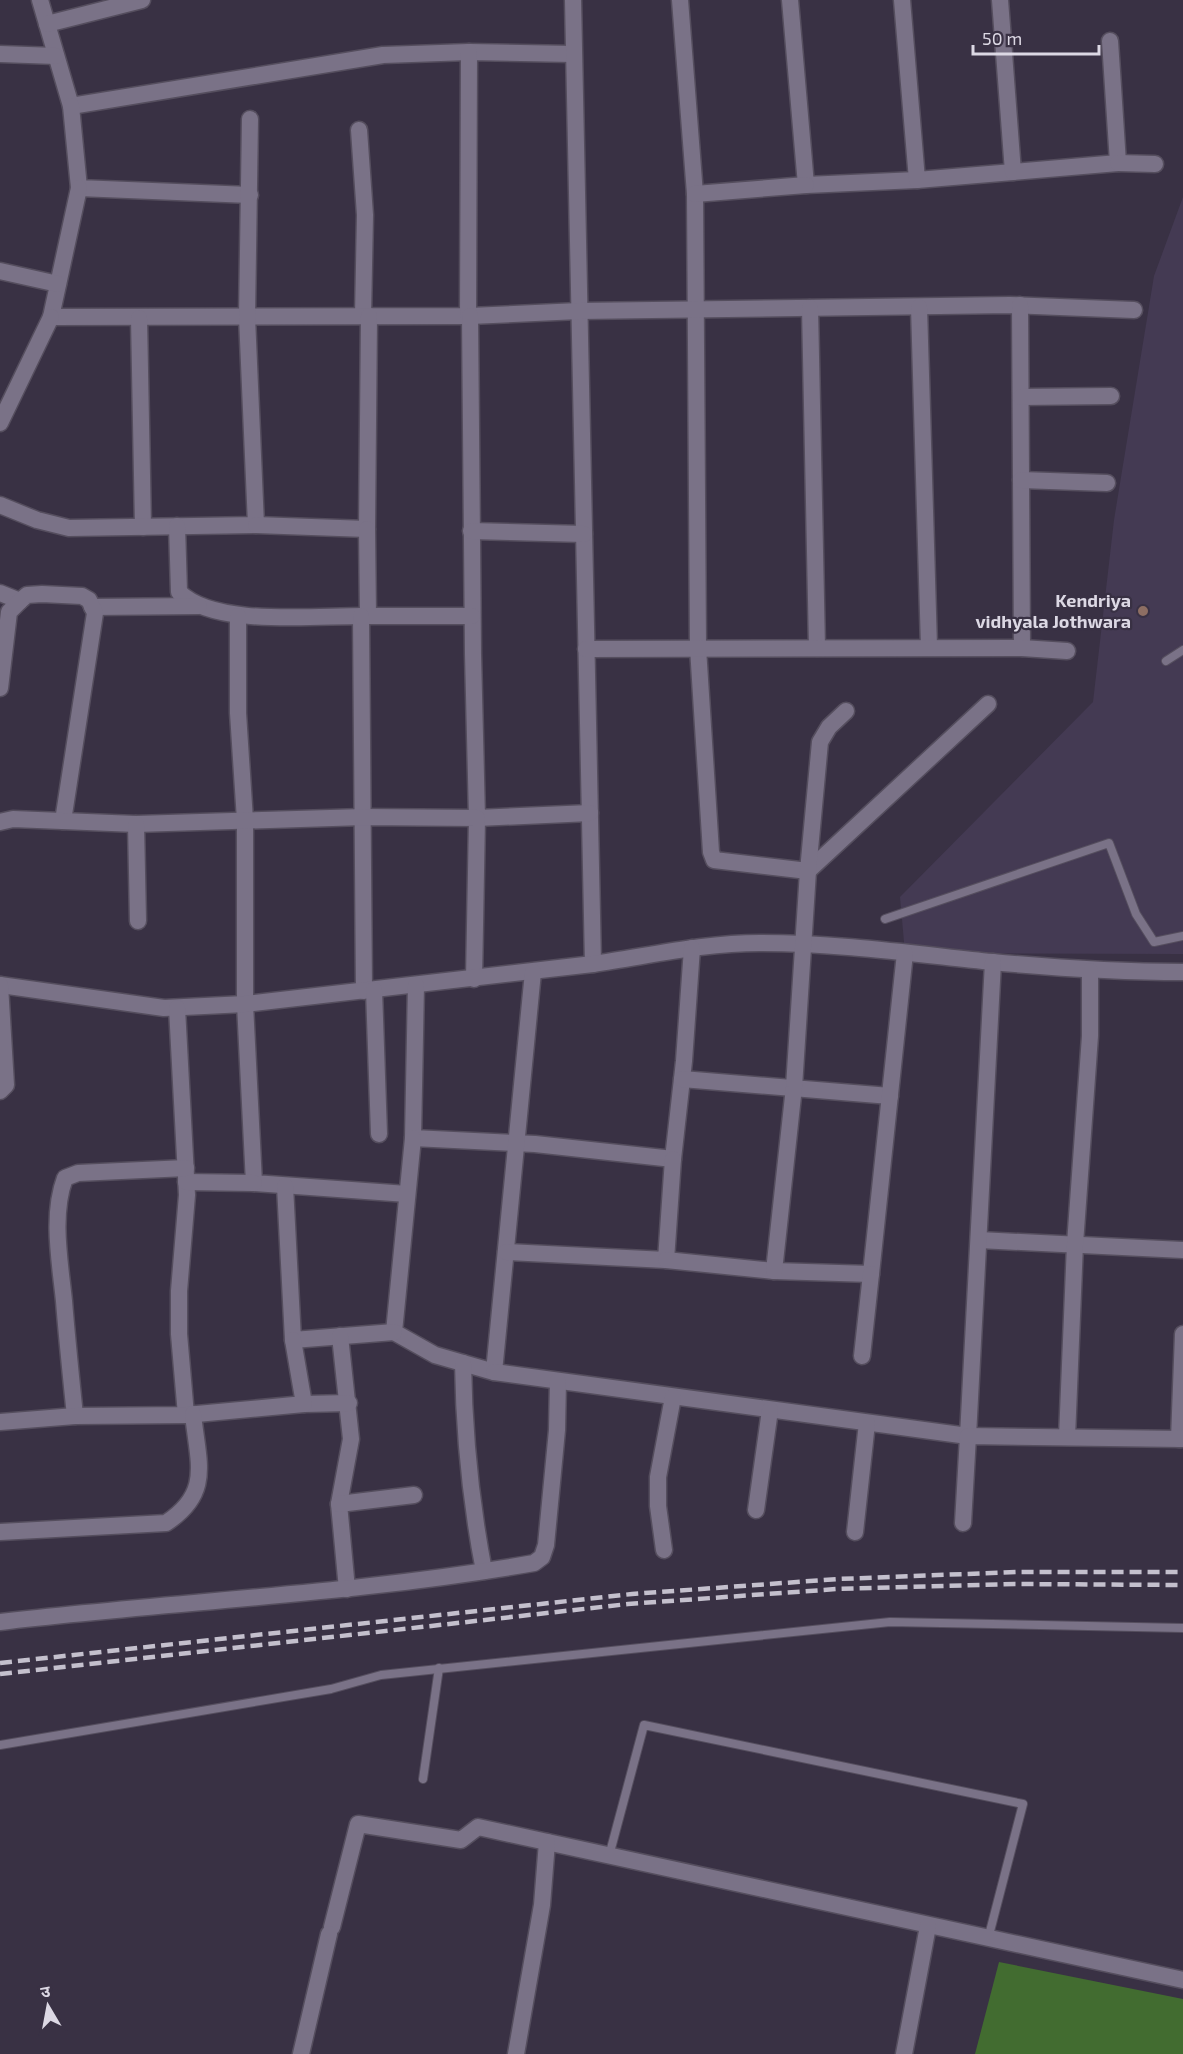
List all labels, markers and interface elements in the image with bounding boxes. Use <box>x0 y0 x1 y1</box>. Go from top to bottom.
scale bar <box>973 18 1099 56</box>
text: 50 m <box>982 27 1022 49</box>
place label: Kendriya vidhyala Jothwara <box>975 589 1131 632</box>
marker: Kendriya vidhyala Jothwara <box>1136 604 1150 618</box>
north arrow <box>18 1976 78 2036</box>
text: उ <box>39 1980 52 2001</box>

